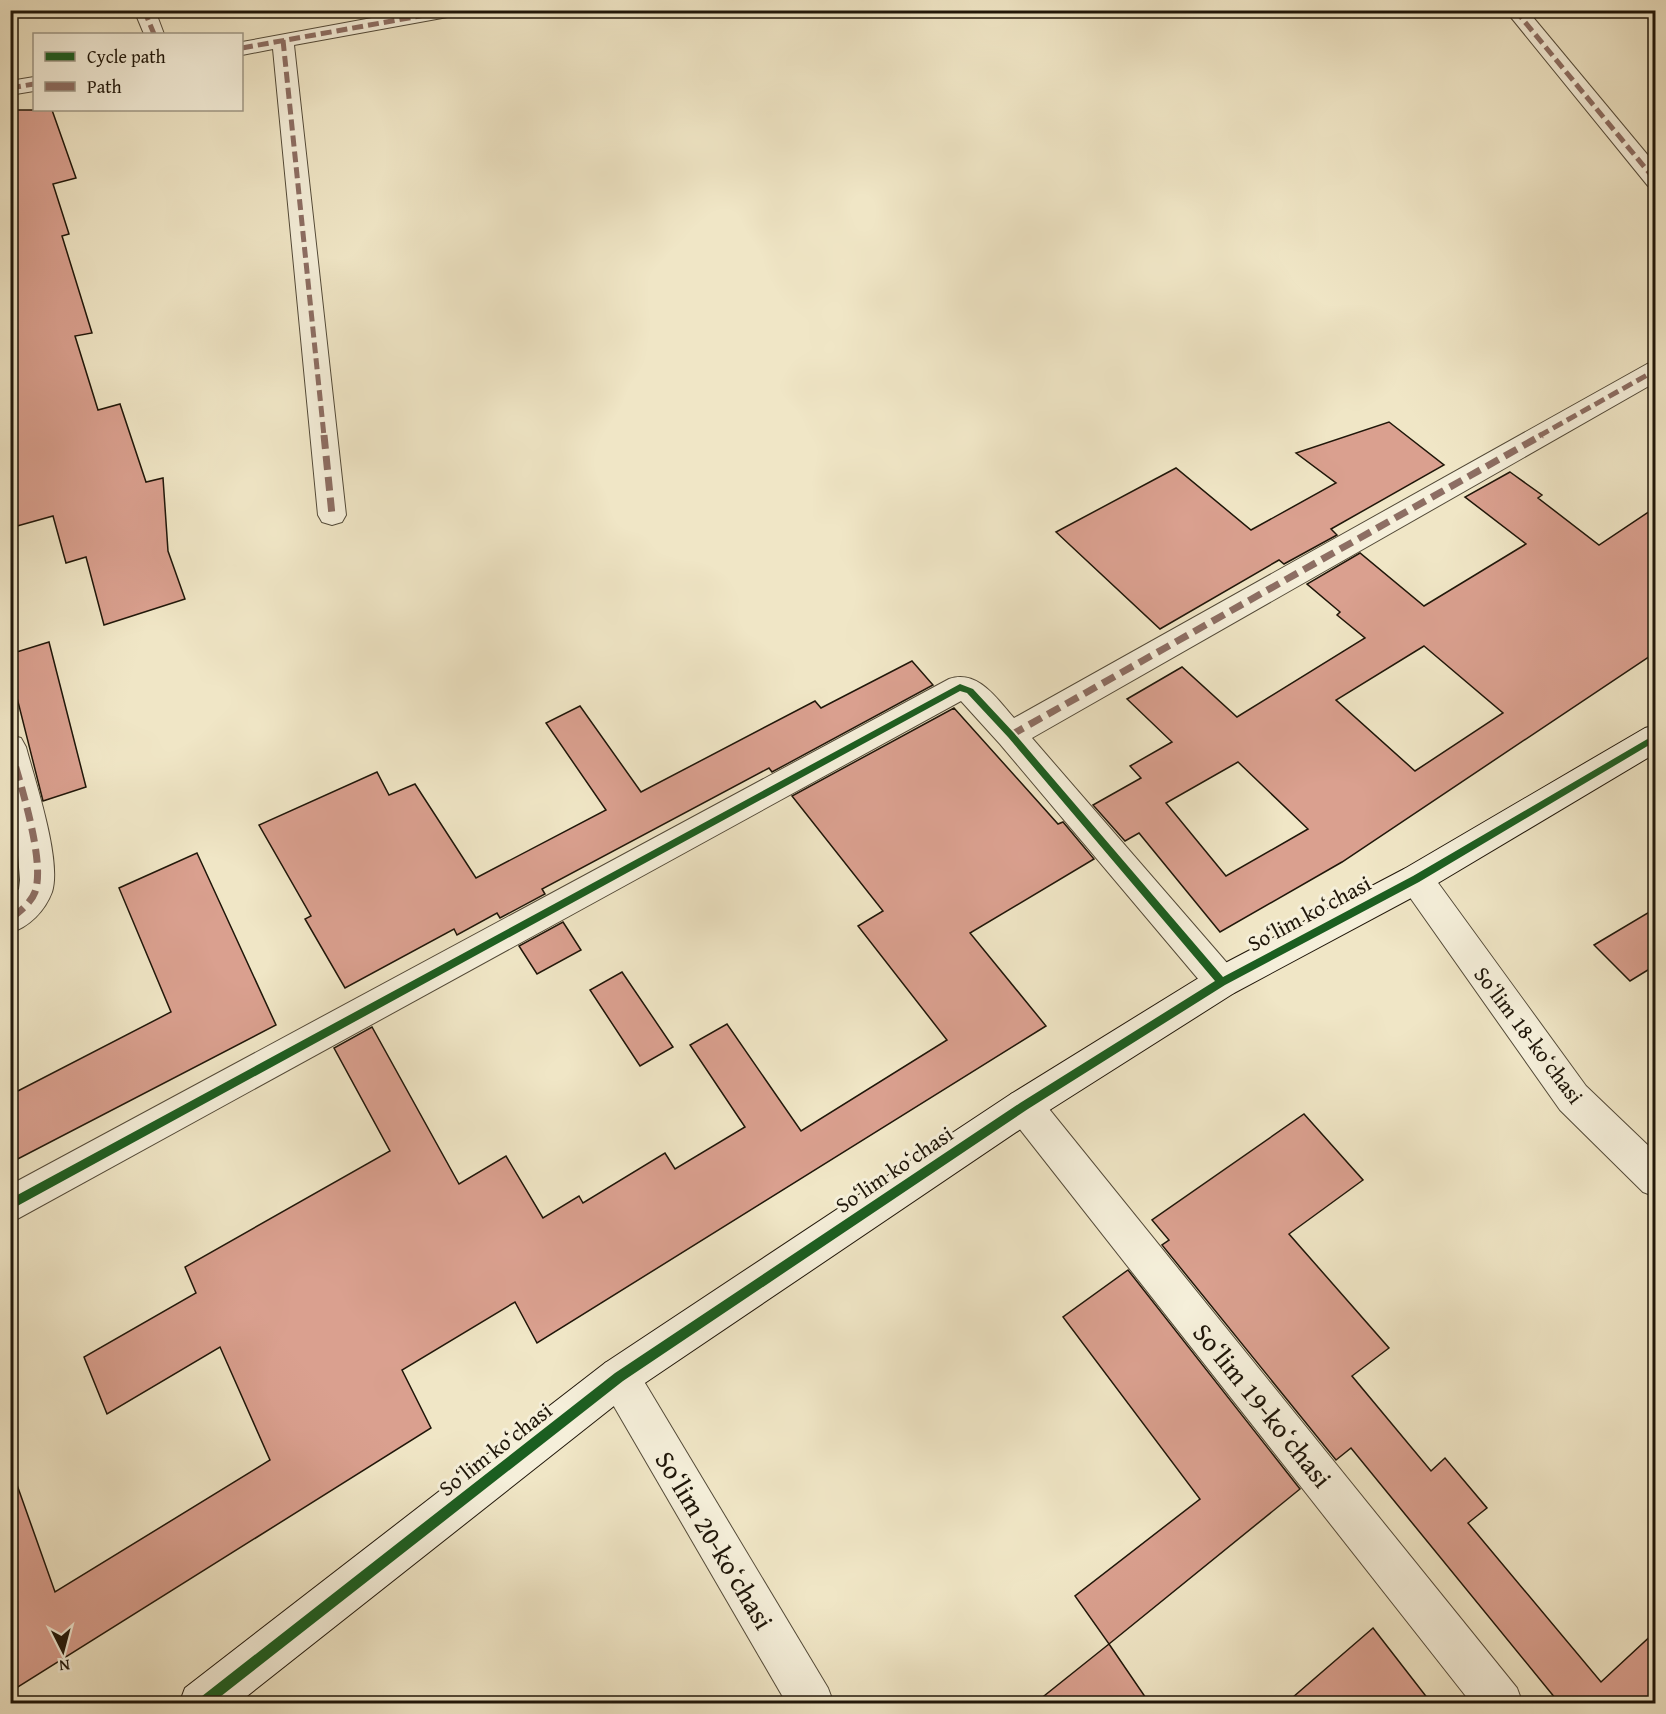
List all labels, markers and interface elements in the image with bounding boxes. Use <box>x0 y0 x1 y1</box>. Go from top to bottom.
legend <box>33 33 243 111</box>
text: Cycle path <box>87 43 166 70</box>
text: Path <box>87 73 122 100</box>
street label: Soʻlim koʻchasi <box>1241 867 1377 959</box>
street label: Soʻlim 18-koʻchasi <box>1467 960 1591 1110</box>
street label: Soʻlim koʻchasi <box>829 1118 959 1220</box>
street label: Soʻlim 19-koʻchasi <box>1184 1314 1342 1496</box>
street label: Soʻlim koʻchasi <box>432 1395 558 1503</box>
street label: Soʻlim 20-koʻchasi <box>646 1443 784 1637</box>
north arrow <box>33 1621 93 1681</box>
text: N <box>58 1653 71 1678</box>

